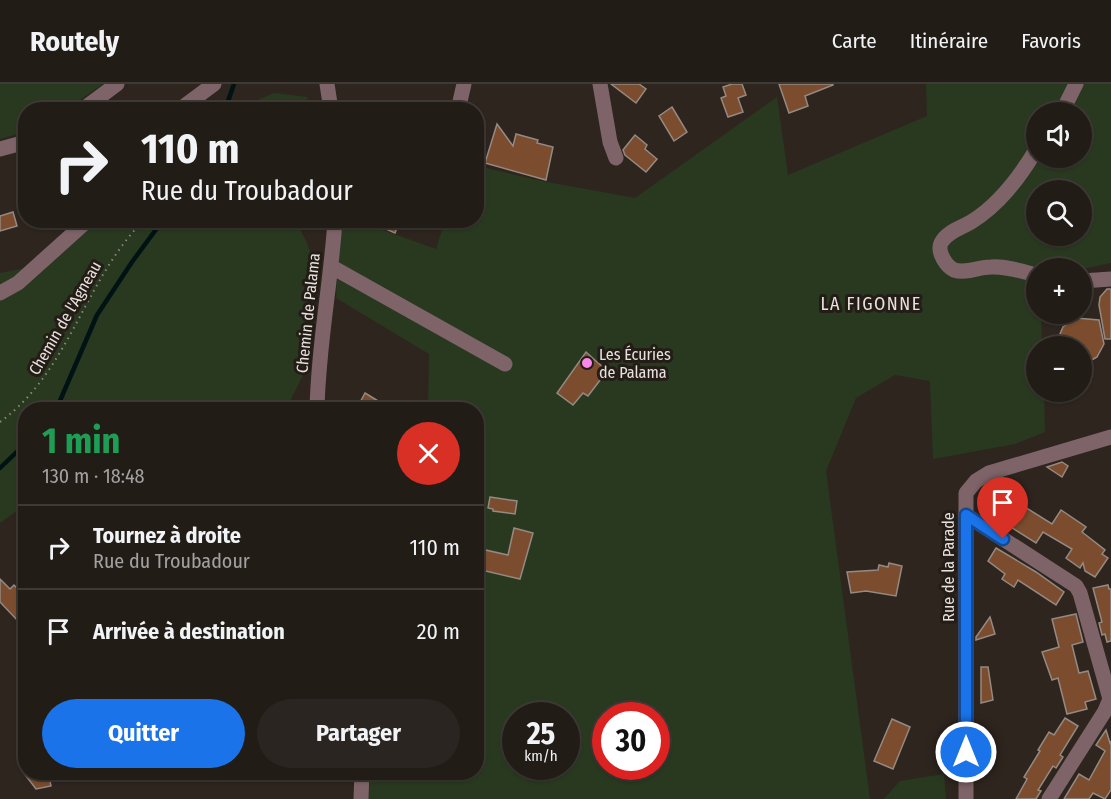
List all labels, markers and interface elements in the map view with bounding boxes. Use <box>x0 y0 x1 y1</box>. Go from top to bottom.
text: Routely <box>30 25 119 58</box>
text: Carte <box>832 28 877 54</box>
text: Itinéraire <box>910 28 988 54</box>
text: Favoris <box>1021 28 1081 54</box>
map controls <box>1026 102 1092 402</box>
button: sound <box>1026 102 1092 168</box>
text: 110 m <box>141 124 240 174</box>
icon: right <box>42 126 120 204</box>
text: Rue du Troubadour <box>141 175 353 207</box>
button: search <box>1026 180 1092 246</box>
street label: Chemin de Palama <box>292 252 324 374</box>
street label: Chemin de l'Agneau <box>25 258 105 378</box>
button: + <box>1026 258 1092 324</box>
district label: LA FIGONNE <box>820 293 922 315</box>
button: − <box>1026 336 1092 402</box>
place label: Les Écuries de Palama <box>599 345 671 382</box>
marker: Les Écuries de Palama <box>580 356 594 370</box>
text: 1 min <box>42 419 120 463</box>
button: close <box>397 422 460 485</box>
text: 130 m · 18:48 <box>42 464 145 488</box>
pin <box>977 477 1028 539</box>
icon: arrive <box>986 486 1019 519</box>
street label: Rue de la Parade <box>939 512 958 622</box>
text: Tournez à droite <box>93 522 241 549</box>
icon: right <box>42 531 75 564</box>
text: 110 m <box>410 534 460 561</box>
text: Rue du Troubadour <box>93 549 250 573</box>
icon: arrive <box>42 615 75 648</box>
text: Arrivée à destination <box>93 618 285 645</box>
text: 20 m <box>417 618 460 645</box>
button: Quitter <box>42 699 245 768</box>
button: Partager <box>257 699 460 768</box>
speed limit sign: 30 <box>592 702 670 780</box>
text: 25 <box>527 716 555 752</box>
position arrow <box>934 720 998 784</box>
text: km/h <box>524 747 558 765</box>

